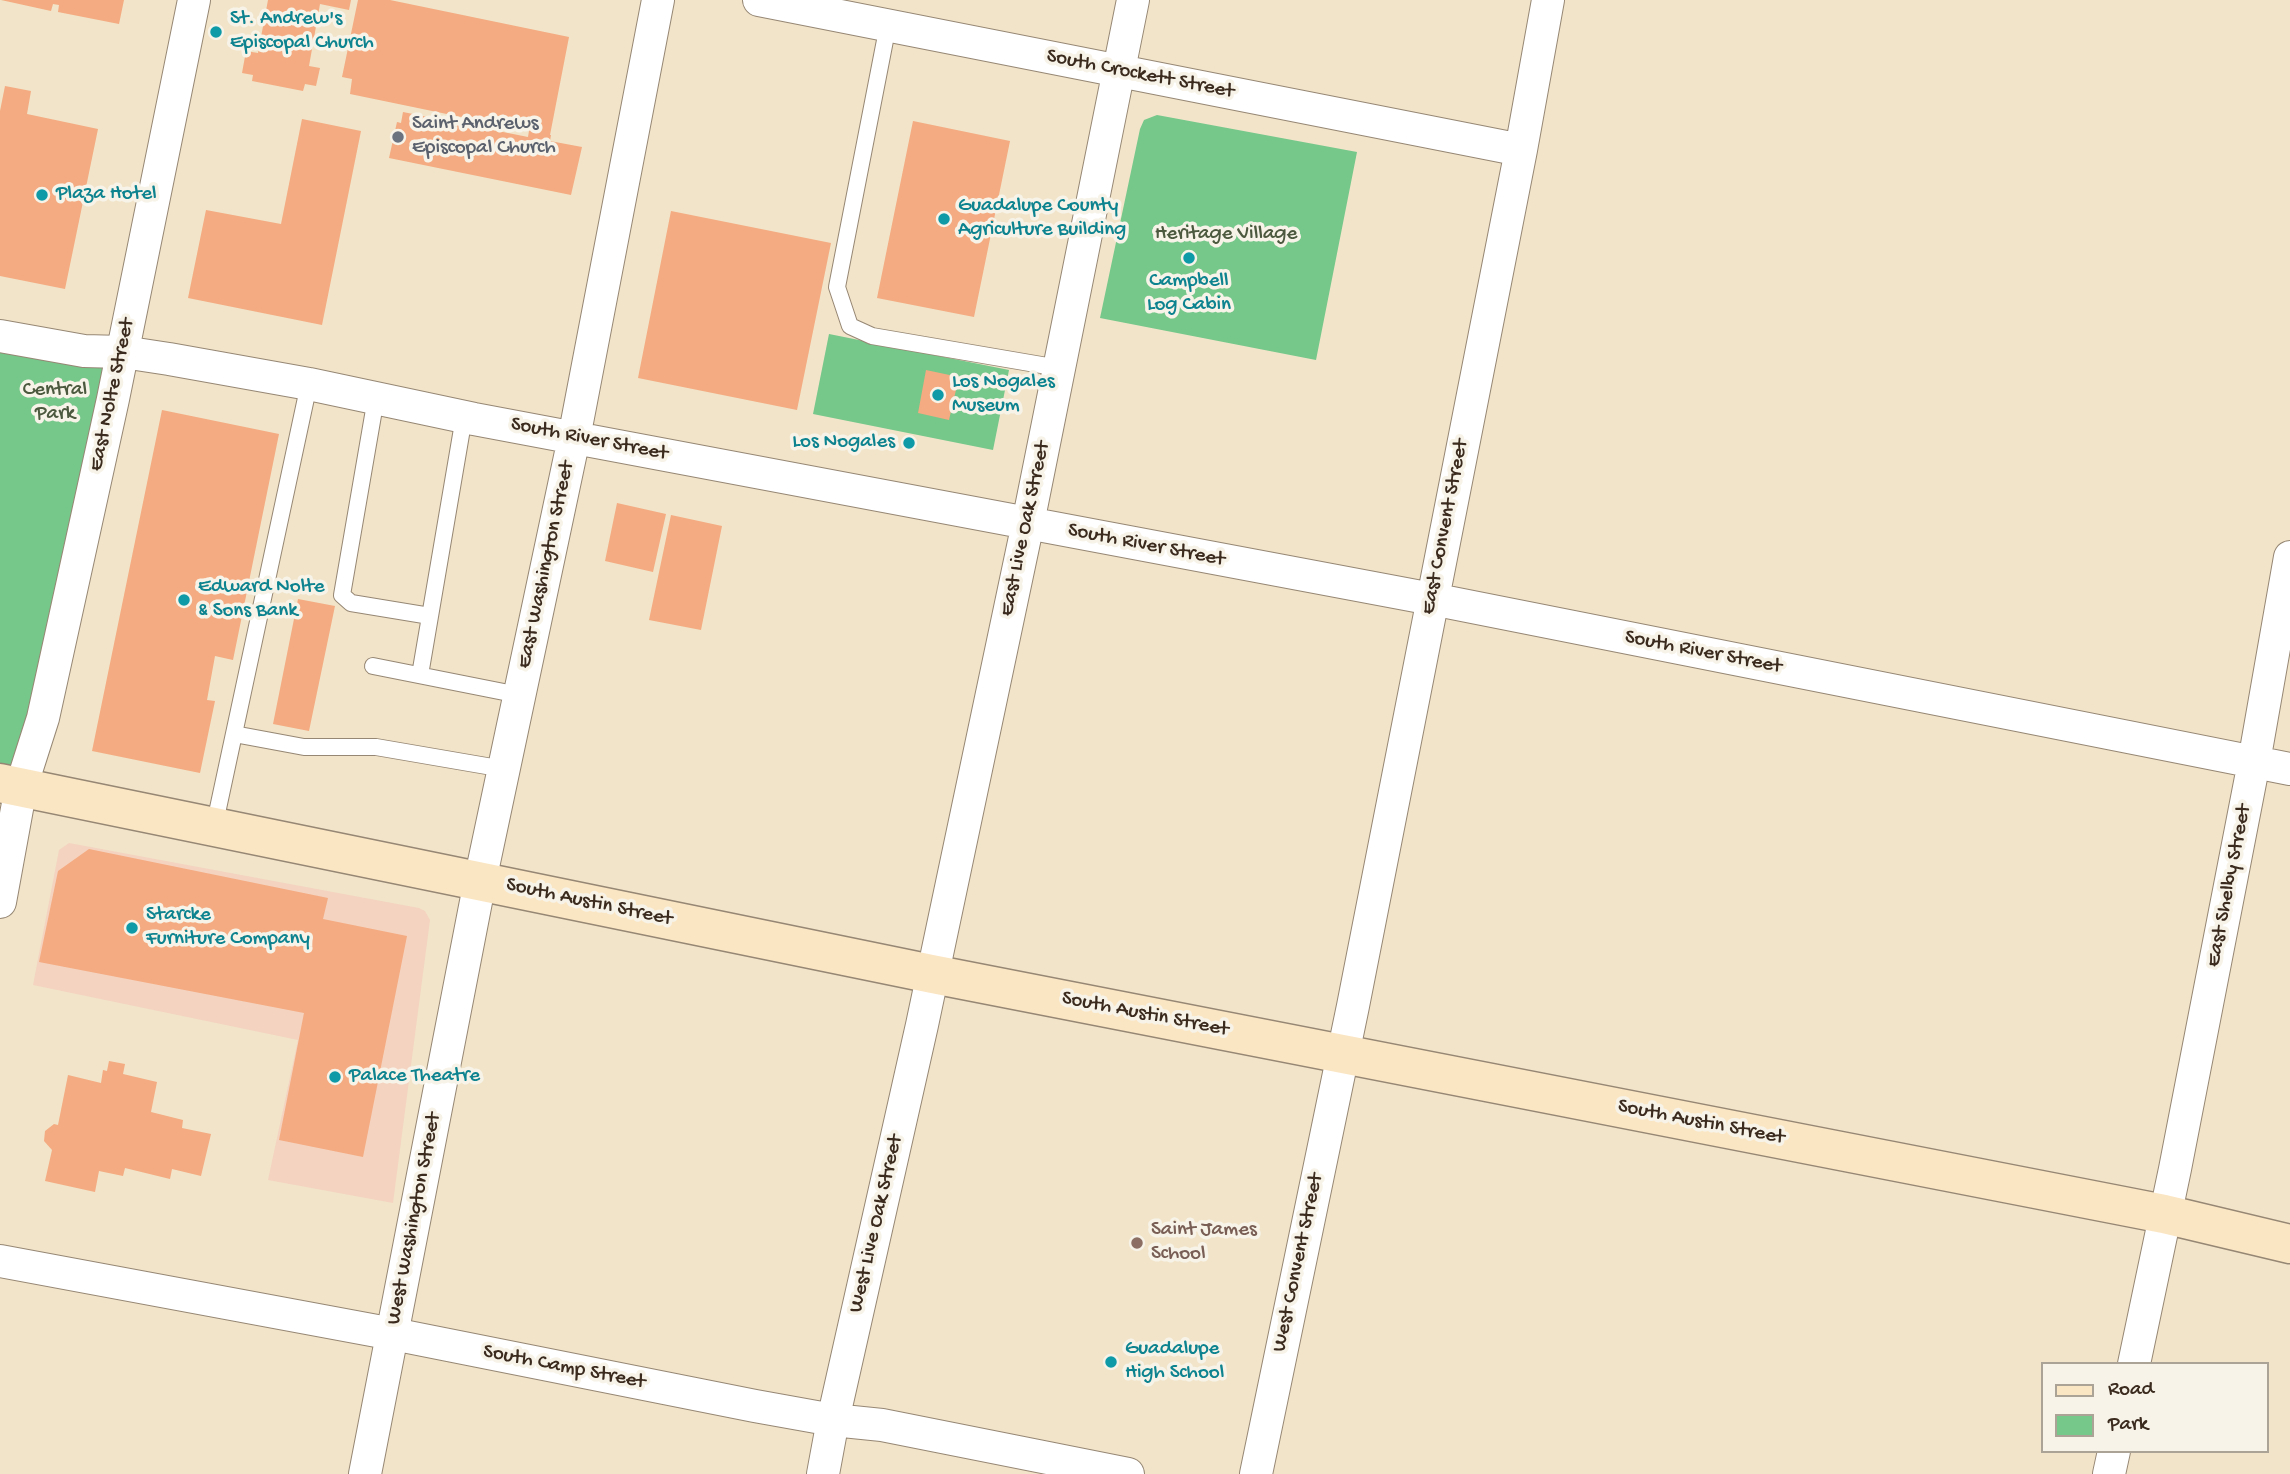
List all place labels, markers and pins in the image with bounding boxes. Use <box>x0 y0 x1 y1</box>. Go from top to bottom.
place label: St. Andrew's Episcopal Church <box>230 7 374 57</box>
marker: St. Andrew's Episcopal Church <box>208 24 224 40</box>
place label: Saint Andrews Episcopal Church <box>412 112 556 162</box>
marker: Saint Andrews Episcopal Church <box>390 129 406 145</box>
place label: Plaza Hotel <box>56 182 157 208</box>
marker: Plaza Hotel <box>34 187 50 203</box>
place label: Guadalupe County Agriculture Building <box>958 194 1126 244</box>
marker: Guadalupe County Agriculture Building <box>936 211 952 227</box>
marker: Campbell Log Cabin <box>1181 250 1197 266</box>
place label: Campbell Log Cabin <box>1147 269 1231 319</box>
place label: Los Nogales Museum <box>952 370 1055 420</box>
marker: Los Nogales Museum <box>930 387 946 403</box>
place label: Los Nogales <box>792 430 895 456</box>
marker: Los Nogales <box>901 435 917 451</box>
place label: Edward Nolte & Sons Bank <box>198 575 325 625</box>
marker: Edward Nolte & Sons Bank <box>176 592 192 608</box>
place label: Starcke Furniture Company <box>146 903 310 953</box>
marker: Starcke Furniture Company <box>124 920 140 936</box>
place label: Palace Theatre <box>349 1064 480 1090</box>
marker: Palace Theatre <box>327 1069 343 1085</box>
place label: Saint James School <box>1151 1218 1257 1268</box>
marker: Saint James School <box>1129 1235 1145 1251</box>
place label: Guadalupe High School <box>1125 1337 1224 1387</box>
marker: Guadalupe High School <box>1103 1354 1119 1370</box>

